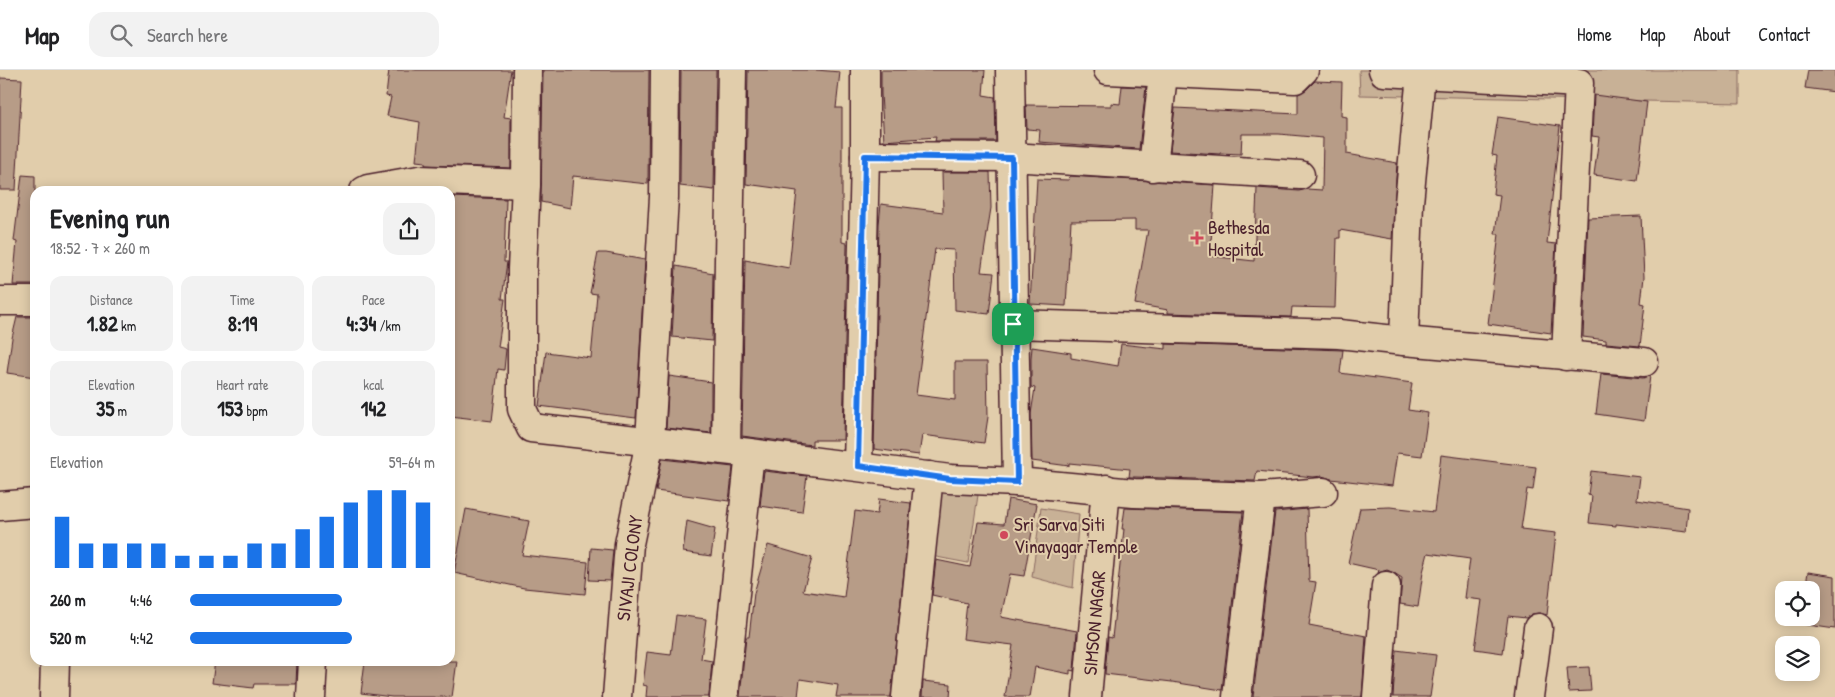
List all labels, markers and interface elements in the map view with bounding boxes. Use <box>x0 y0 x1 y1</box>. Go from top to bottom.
search box <box>89 12 439 57</box>
text: Map <box>25 19 59 51</box>
icon: search <box>107 21 135 49</box>
text: Search here <box>147 22 228 48</box>
text: Home <box>1577 22 1612 47</box>
text: Map <box>1640 22 1665 47</box>
text: About <box>1693 22 1730 47</box>
text: Contact <box>1758 22 1810 47</box>
text: Evening run <box>50 199 170 237</box>
button: share <box>383 203 435 255</box>
place label: Bethesda Hospital <box>1208 214 1270 262</box>
marker: Bethesda Hospital <box>1190 231 1204 245</box>
text: 18:52 · 7 × 260 m <box>50 237 150 259</box>
text: Distance <box>90 290 133 309</box>
text: Time <box>230 290 255 309</box>
text: Pace <box>362 290 385 309</box>
pin <box>992 303 1034 345</box>
text: 1.82 <box>87 309 118 338</box>
text: 8:19 <box>228 309 257 338</box>
text: 4:34 <box>346 309 376 338</box>
icon: arrive <box>999 310 1027 338</box>
text: km <box>118 316 136 335</box>
text: /km <box>376 316 401 335</box>
text: Elevation <box>88 375 135 394</box>
text: Heart rate <box>216 375 269 394</box>
text: kcal <box>363 375 384 394</box>
text: 35 <box>96 394 114 423</box>
text: 153 <box>217 394 243 423</box>
text: 142 <box>361 394 386 423</box>
text: m <box>114 401 127 420</box>
text: bpm <box>243 401 268 420</box>
text: Elevation <box>50 451 103 473</box>
text: 59–64 m <box>389 451 435 473</box>
place label: Sri Sarva Siti Vinayagar Temple <box>1014 511 1139 559</box>
street label: SIVAJI COLONY <box>610 513 648 622</box>
marker: Sri Sarva Siti Vinayagar Temple <box>998 529 1010 541</box>
street label: SIMSON NAGAR <box>1076 569 1112 676</box>
map controls <box>1775 581 1820 681</box>
button: locate <box>1775 581 1820 626</box>
text: 260 m <box>50 589 86 611</box>
text: 4:46 <box>130 589 152 611</box>
text: 520 m <box>50 627 86 649</box>
text: 4:42 <box>130 627 153 649</box>
button: layers <box>1775 636 1820 681</box>

